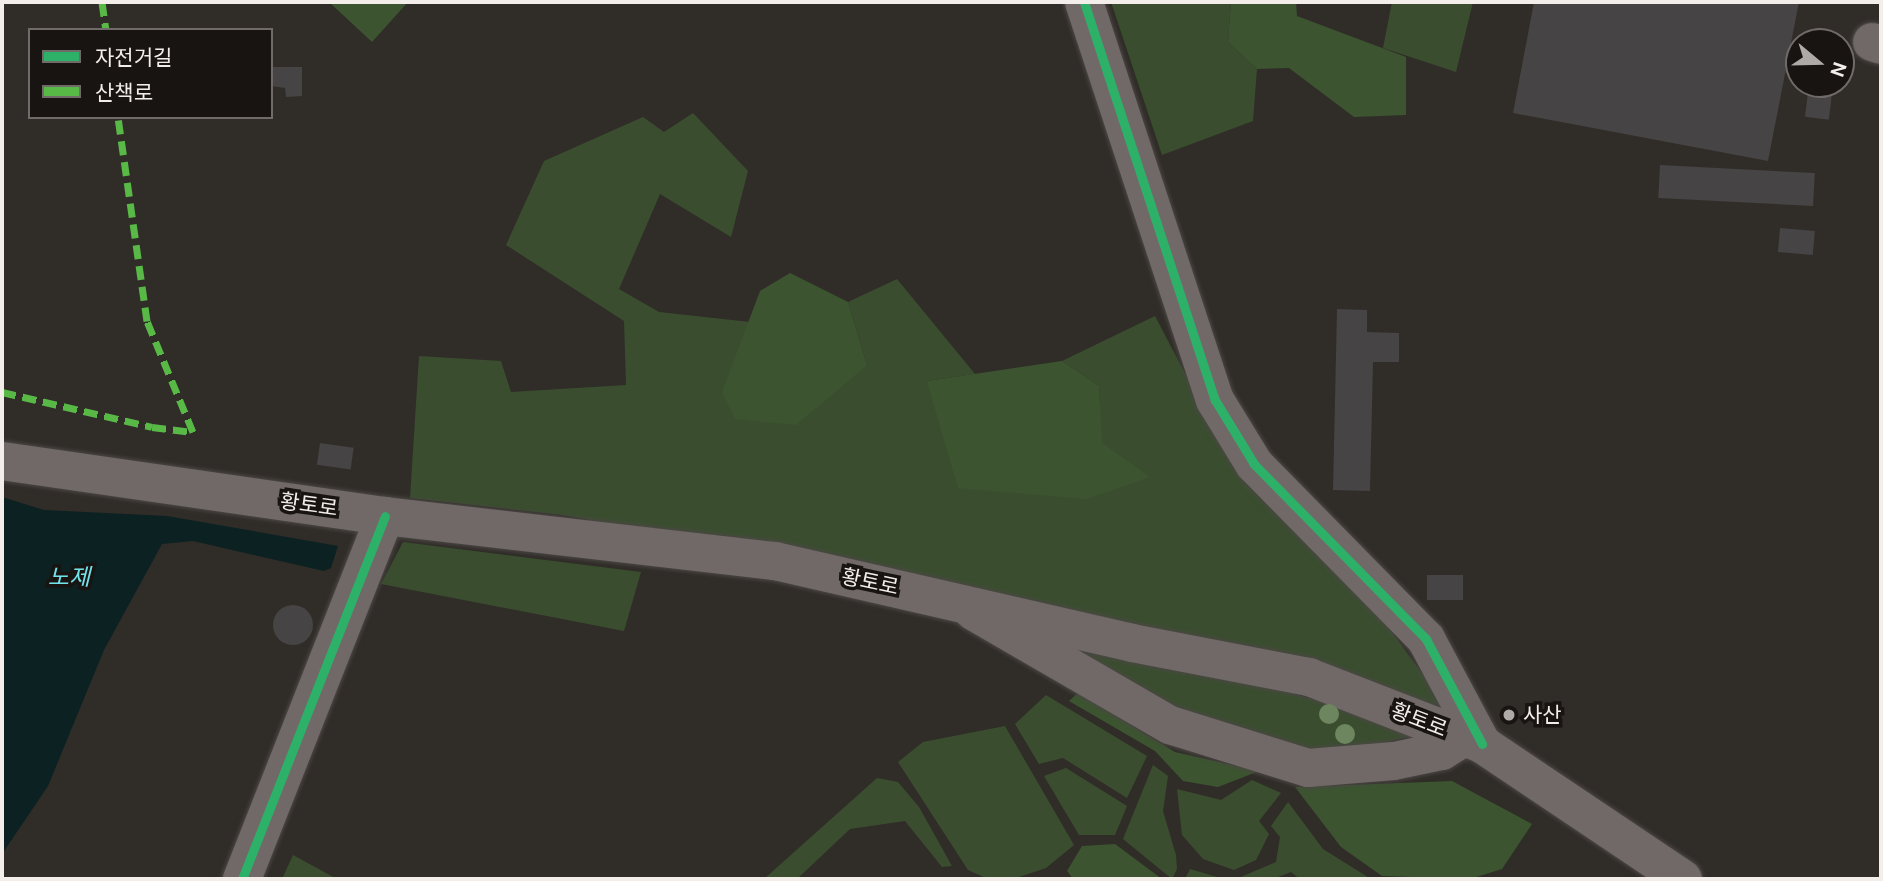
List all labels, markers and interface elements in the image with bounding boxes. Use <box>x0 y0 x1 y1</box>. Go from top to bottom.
legend <box>28 28 273 119</box>
north arrow <box>1785 28 1855 98</box>
text: 자전거길 <box>95 44 172 72</box>
text: N <box>1824 59 1853 80</box>
text: 산책로 <box>95 79 153 107</box>
street label: 황토로 <box>279 488 339 522</box>
water label: 노제 <box>48 563 90 591</box>
street label: 황토로 <box>839 564 901 600</box>
street label: 황토로 <box>1387 698 1451 742</box>
place label: 사산 <box>1523 702 1562 728</box>
marker: 사산 <box>1501 707 1517 723</box>

